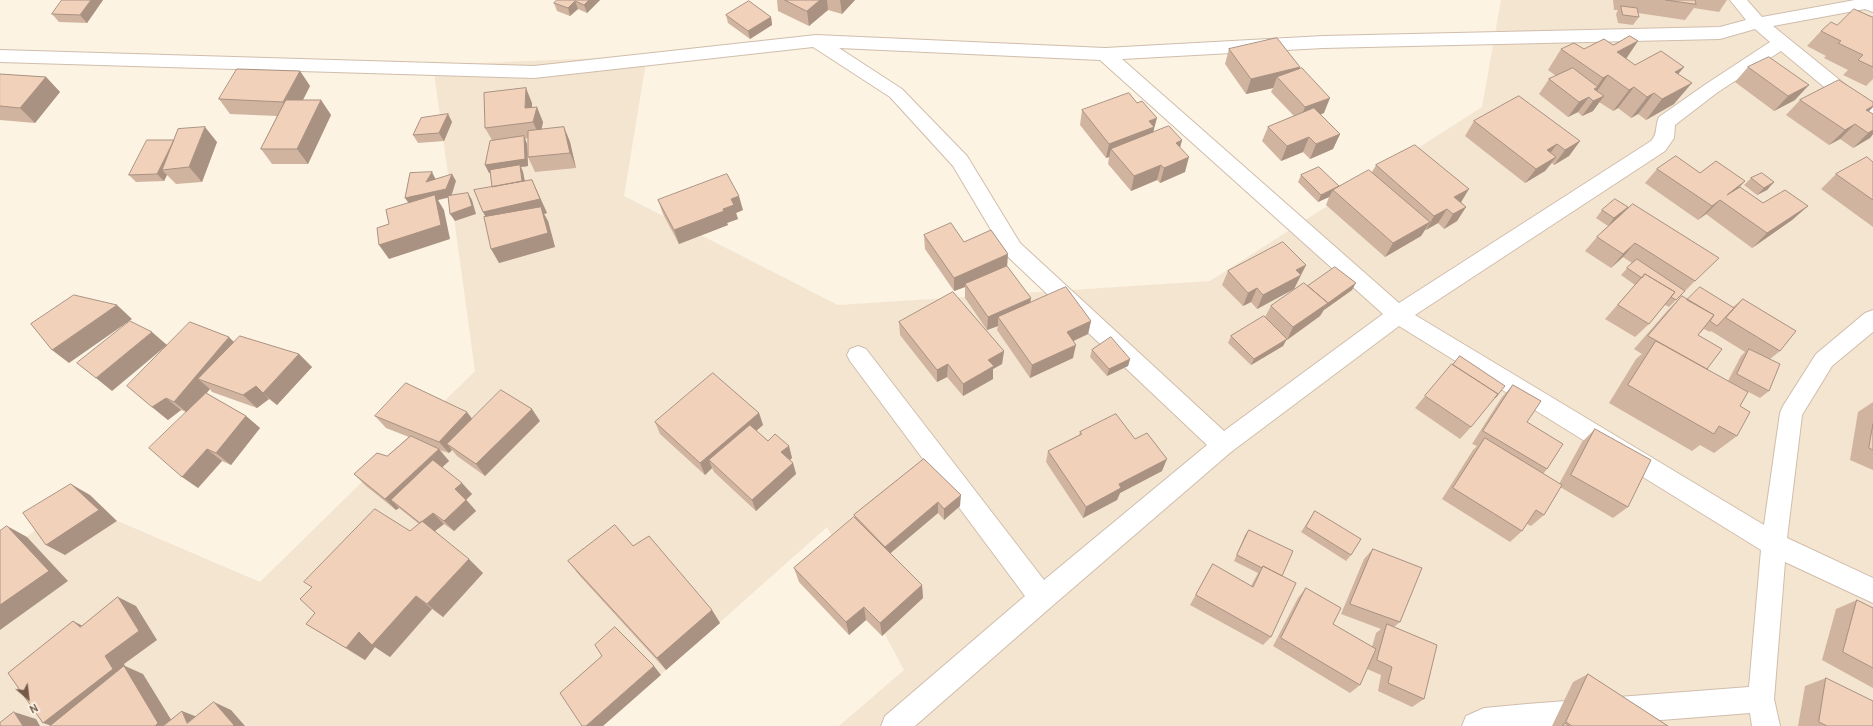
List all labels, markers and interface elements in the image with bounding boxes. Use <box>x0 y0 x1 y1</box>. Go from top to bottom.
north arrow <box>8 678 48 718</box>
text: N <box>27 701 40 717</box>

